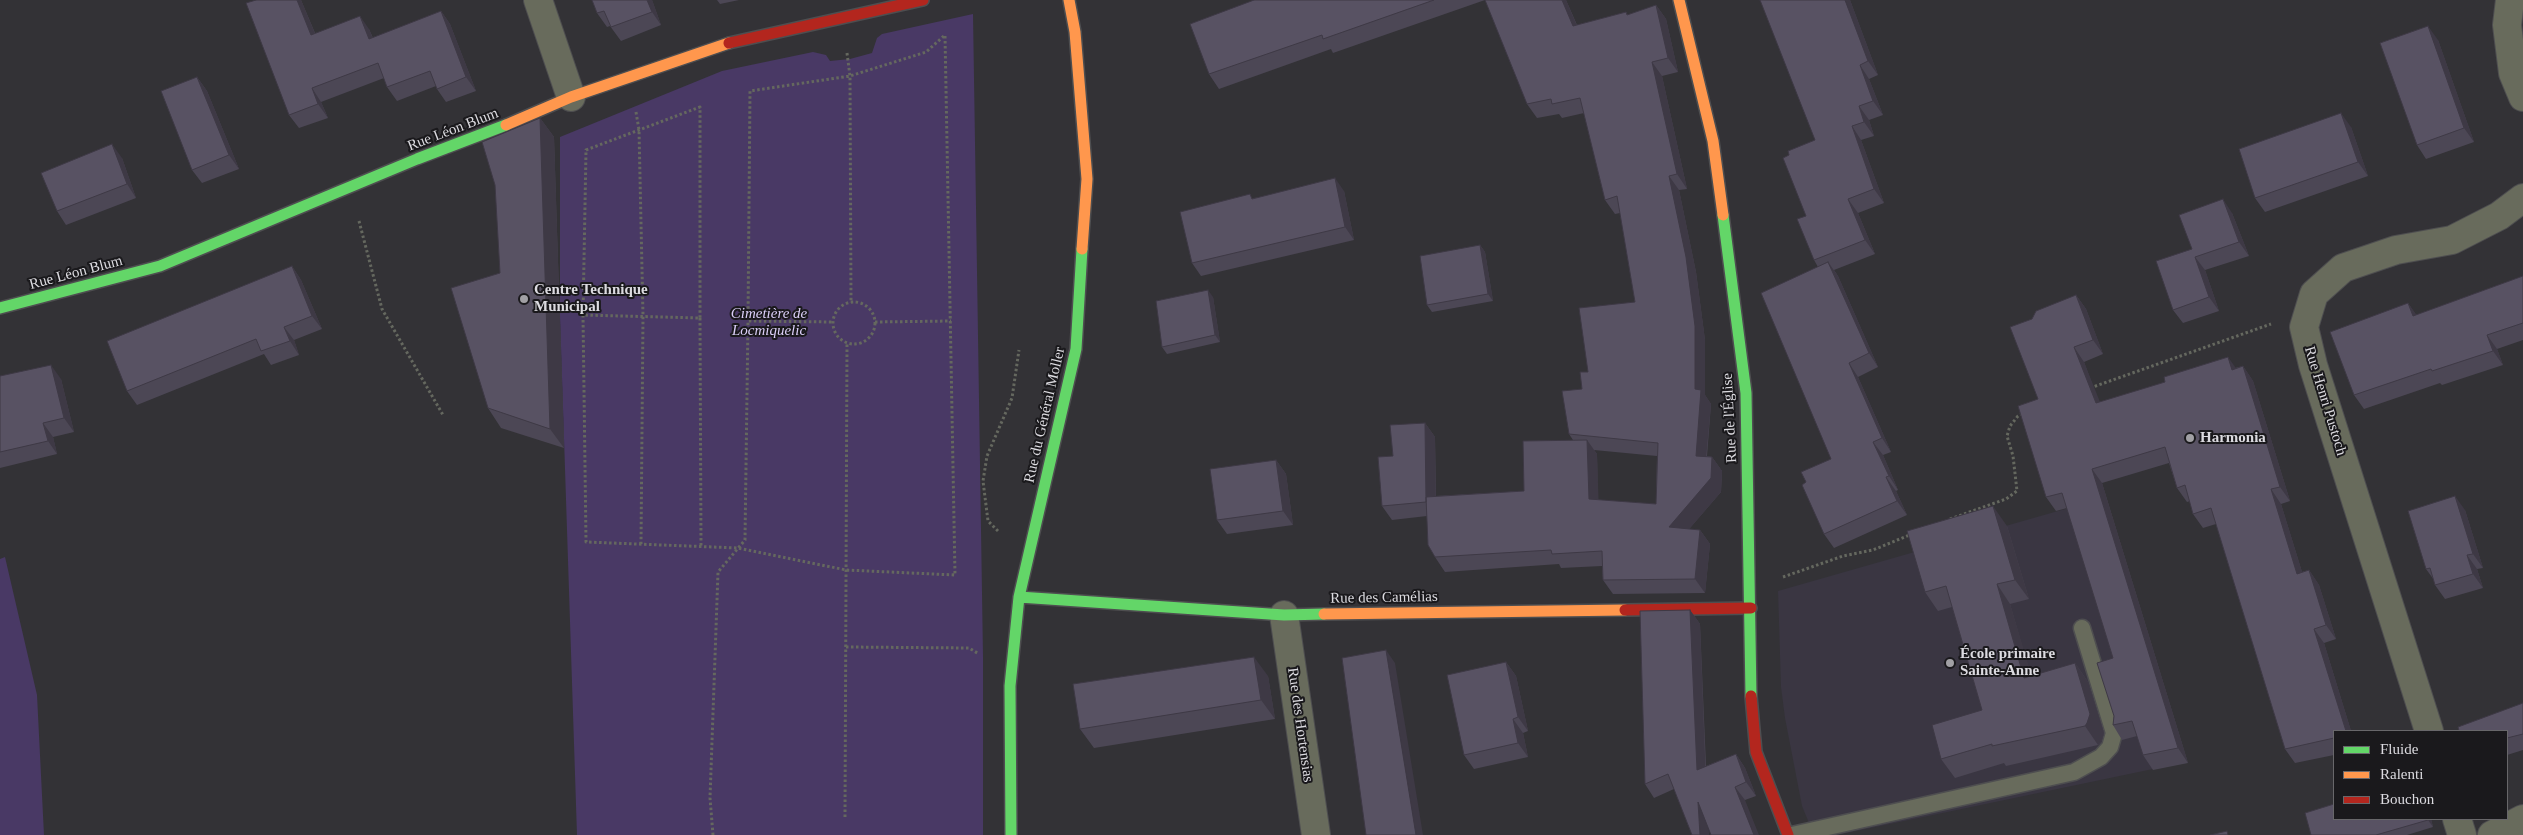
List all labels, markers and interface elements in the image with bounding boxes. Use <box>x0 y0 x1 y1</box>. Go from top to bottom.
street label: Rue Léon Blum <box>405 104 501 156</box>
street label: Rue Léon Blum <box>27 252 125 294</box>
place label: Centre Technique Municipal <box>534 281 648 316</box>
marker: Centre Technique Municipal <box>518 293 530 305</box>
park label: Cimetière de Locmiquelic <box>731 305 807 340</box>
street label: Rue Henri Pustoch <box>2300 344 2350 458</box>
street label: Rue du Général Moller <box>1021 345 1069 485</box>
street label: Rue de l'Église <box>1719 372 1741 464</box>
place label: Harmonia <box>2200 429 2266 447</box>
marker: Harmonia <box>2184 432 2196 444</box>
street label: Rue des Camélias <box>1330 588 1438 608</box>
place label: École primaire Sainte-Anne <box>1960 645 2055 680</box>
marker: École primaire Sainte-Anne <box>1944 657 1956 669</box>
street label: Rue des Hortensias <box>1283 666 1317 784</box>
legend <box>2333 730 2508 820</box>
text: Fluide <box>2380 741 2418 757</box>
text: Ralenti <box>2380 766 2423 782</box>
text: Bouchon <box>2380 791 2434 807</box>

